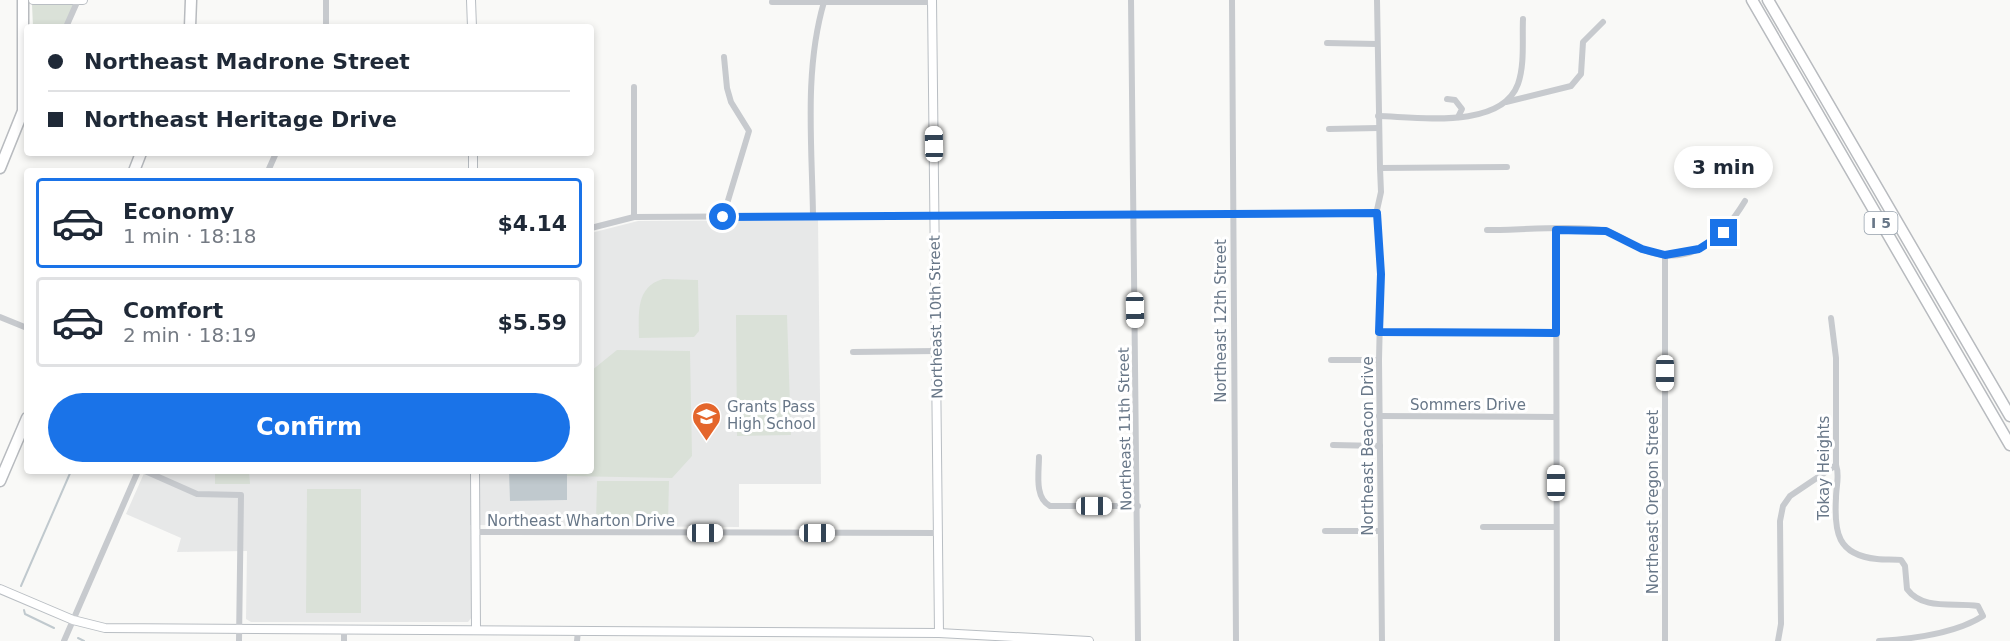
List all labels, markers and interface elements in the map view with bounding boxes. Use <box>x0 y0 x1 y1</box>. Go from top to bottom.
text: Northeast Madrone Street <box>84 49 410 74</box>
text: Northeast Heritage Drive <box>84 107 397 132</box>
car <box>925 126 943 162</box>
callout: 3 min <box>1674 146 1774 188</box>
text: 3 min <box>1692 155 1755 179</box>
icon: car <box>51 196 105 250</box>
text: Economy <box>123 199 234 224</box>
route start <box>709 203 736 230</box>
text: $4.14 <box>497 211 567 236</box>
road number: I 5 <box>1864 212 1898 234</box>
route end <box>1710 219 1737 246</box>
text: 1 min · 18:18 <box>123 224 257 248</box>
street label: Northeast 10th Street <box>926 235 946 399</box>
street label: Northeast 12th Street <box>1212 239 1230 403</box>
car <box>1126 292 1144 328</box>
icon: car <box>51 295 105 349</box>
text: Comfort <box>123 298 223 323</box>
text: $5.59 <box>497 310 567 335</box>
text: 2 min · 18:19 <box>123 323 257 347</box>
street label: Northeast 11th Street <box>1115 347 1135 511</box>
car <box>1656 355 1674 391</box>
street label: Northeast Beacon Drive <box>1359 356 1377 536</box>
button: Confirm <box>48 393 570 462</box>
street label: Sommers Drive <box>1410 396 1526 414</box>
place label: Grants Pass High School <box>727 398 816 433</box>
school or university icon: Grants Pass High School <box>690 400 722 442</box>
street label: Northeast Oregon Street <box>1644 410 1662 594</box>
street label: Tokay Heights <box>1815 416 1833 521</box>
car <box>1547 465 1565 501</box>
car <box>1076 497 1112 515</box>
street label: Northeast Wharton Drive <box>487 512 675 530</box>
car <box>687 524 723 542</box>
car <box>799 524 835 542</box>

